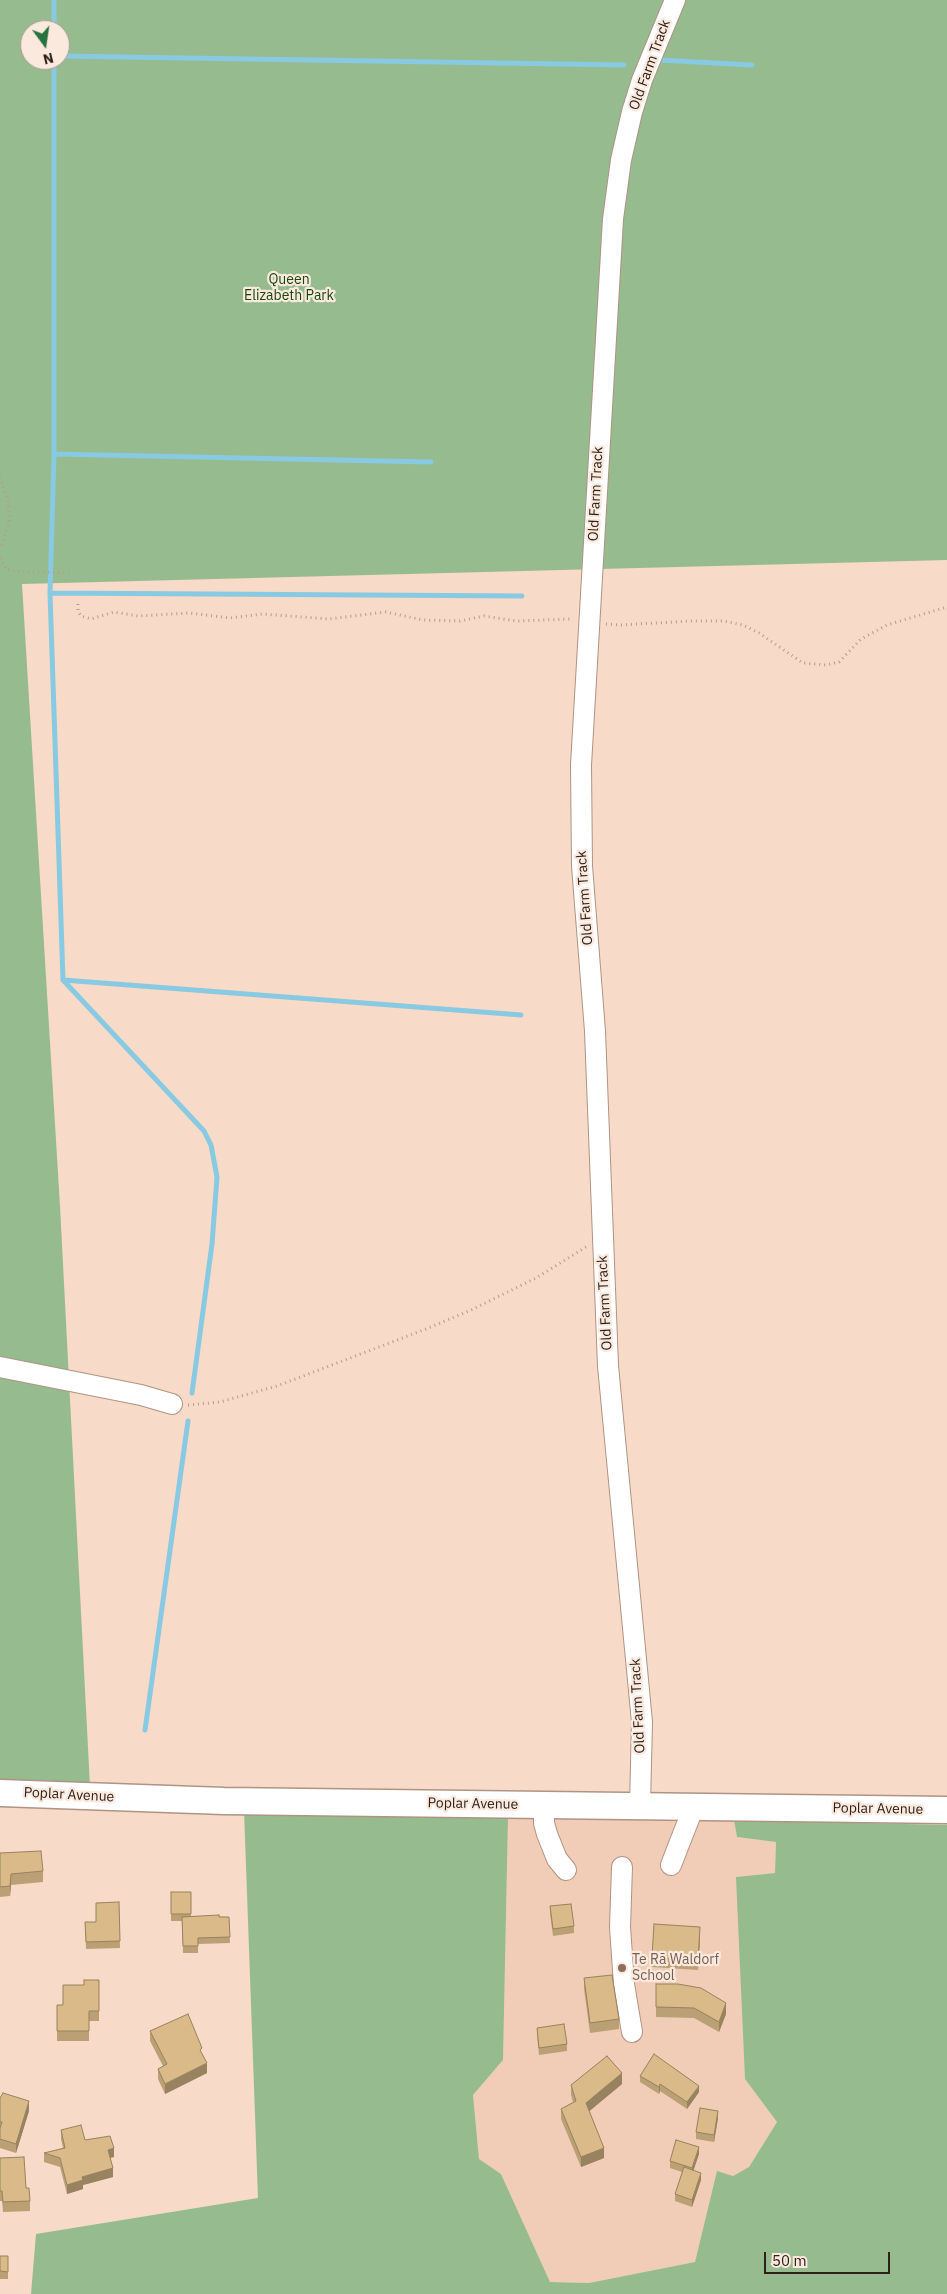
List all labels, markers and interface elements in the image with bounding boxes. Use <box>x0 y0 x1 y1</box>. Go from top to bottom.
street label: Old Farm Track <box>626 18 674 112</box>
north arrow <box>20 20 70 70</box>
text: N <box>41 49 55 69</box>
park label: Queen Elizabeth Park <box>244 272 334 304</box>
street label: Old Farm Track <box>585 446 607 542</box>
street label: Old Farm Track <box>573 850 597 946</box>
street label: Old Farm Track <box>594 1255 616 1351</box>
street label: Old Farm Track <box>627 1658 649 1754</box>
street label: Poplar Avenue <box>23 1784 115 1806</box>
street label: Poplar Avenue <box>428 1795 518 1813</box>
street label: Poplar Avenue <box>833 1800 923 1818</box>
place label: Te Rā Waldorf School <box>632 1952 719 1984</box>
marker: Te Rā Waldorf School <box>616 1962 628 1974</box>
scale bar <box>767 2242 893 2274</box>
text: 50 m <box>772 2251 807 2270</box>

